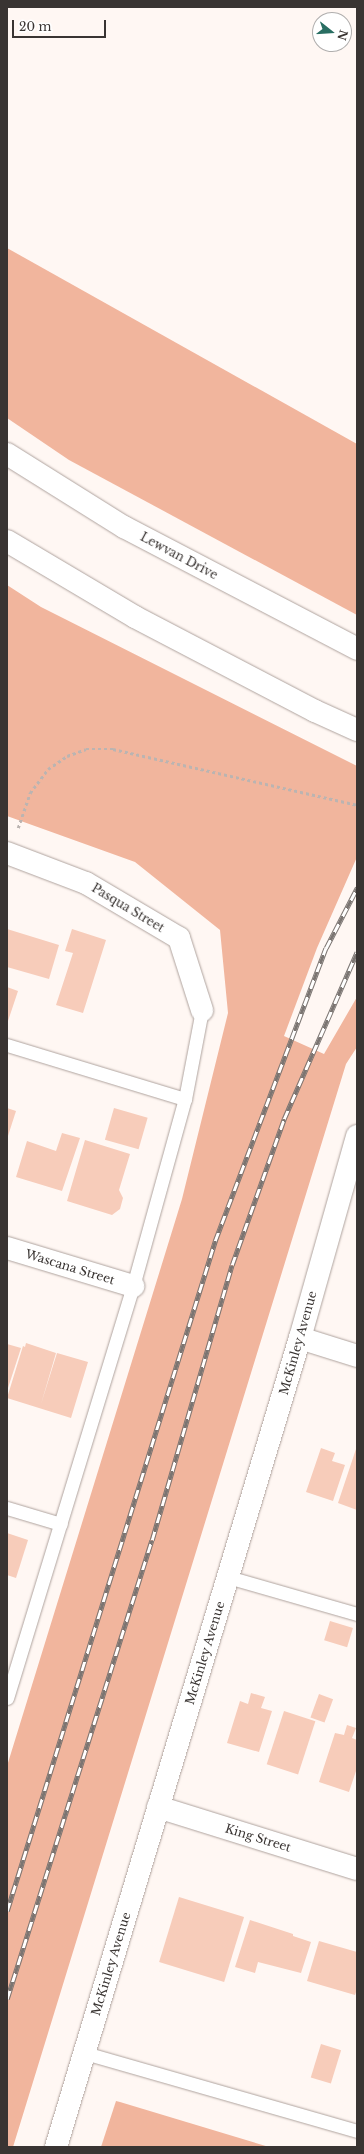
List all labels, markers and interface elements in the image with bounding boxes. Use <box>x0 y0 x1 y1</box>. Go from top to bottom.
scale bar <box>14 12 108 38</box>
north arrow <box>312 12 352 52</box>
text: 20 m <box>19 19 51 34</box>
text: N <box>334 28 351 42</box>
street label: Lewvan Drive <box>138 530 220 582</box>
street label: Pasqua Street <box>89 881 167 935</box>
street label: Wascana Street <box>24 1247 116 1287</box>
street label: McKinley Avenue <box>276 1289 320 1397</box>
street label: McKinley Avenue <box>182 1599 228 1707</box>
street label: King Street <box>223 1821 293 1855</box>
street label: McKinley Avenue <box>88 1910 134 2018</box>

